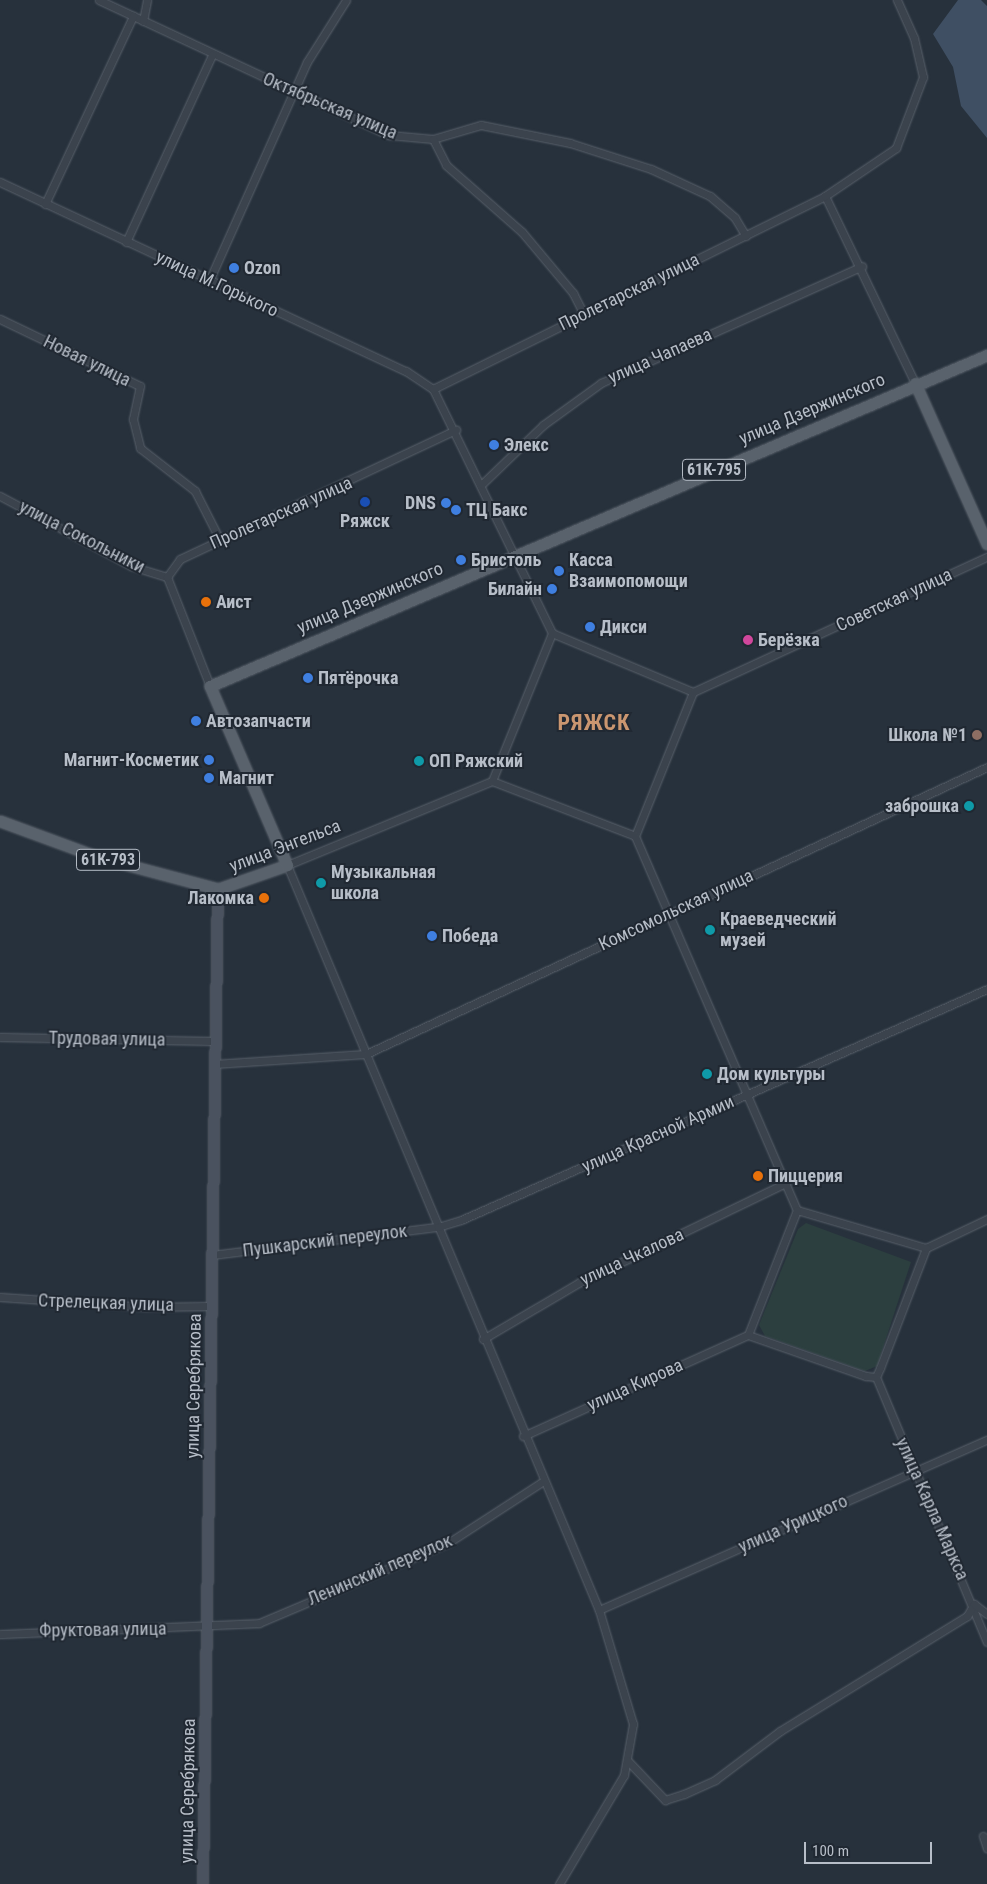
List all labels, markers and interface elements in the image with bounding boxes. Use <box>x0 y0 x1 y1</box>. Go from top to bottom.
street label: Октябрьская улица <box>260 68 400 144</box>
street label: улица М.Горького <box>152 246 282 322</box>
street label: Пролетарская улица <box>555 249 703 335</box>
place label: Ozon <box>244 257 281 279</box>
marker: Ozon <box>228 262 240 274</box>
street label: улица Чапаева <box>605 324 715 388</box>
street label: Новая улица <box>40 331 134 391</box>
street label: улица Дзержинского <box>736 369 888 449</box>
place label: Элекс <box>504 434 549 456</box>
marker: Элекс <box>488 439 500 451</box>
road number: 61К-795 <box>682 456 746 484</box>
street label: Пролетарская улица <box>207 472 355 554</box>
place label: DNS <box>405 492 436 514</box>
street label: улица Сокольники <box>16 496 148 578</box>
marker: Ряжск <box>359 496 371 508</box>
marker: DNS <box>440 497 452 509</box>
place label: ТЦ Бакс <box>466 499 527 521</box>
marker: ТЦ Бакс <box>450 504 462 516</box>
place label: Ряжск <box>340 510 390 532</box>
place label: Бристоль <box>471 549 541 571</box>
place label: Касса Взаимопомощи <box>569 550 688 592</box>
marker: Бристоль <box>455 554 467 566</box>
street label: улица Дзержинского <box>294 558 446 638</box>
street label: Советская улица <box>833 564 955 636</box>
marker: Касса Взаимопомощи <box>553 565 565 577</box>
place label: Билайн <box>488 578 542 600</box>
marker: Билайн <box>546 583 558 595</box>
place label: Аист <box>216 591 252 613</box>
marker: Аист <box>200 596 212 608</box>
place label: Дикси <box>600 616 647 638</box>
marker: Дикси <box>584 621 596 633</box>
place label: Берёзка <box>758 629 820 651</box>
marker: Берёзка <box>742 634 754 646</box>
place label: Пятёрочка <box>318 667 398 689</box>
marker: Пятёрочка <box>302 672 314 684</box>
place label: Автозапчасти <box>206 710 311 732</box>
district label: РЯЖСК <box>557 710 631 736</box>
marker: Автозапчасти <box>190 715 202 727</box>
place label: Школа №1 <box>888 724 967 746</box>
marker: Школа №1 <box>971 729 983 741</box>
place label: Магнит-Косметик <box>64 749 199 771</box>
place label: ОП Ряжский <box>429 750 523 772</box>
marker: Магнит-Косметик <box>203 754 215 766</box>
marker: ОП Ряжский <box>413 755 425 767</box>
place label: Магнит <box>219 767 274 789</box>
marker: Магнит <box>203 772 215 784</box>
place label: заброшка <box>885 795 959 817</box>
marker: заброшка <box>963 800 975 812</box>
street label: улица Энгельса <box>226 815 344 877</box>
road number: 61К-793 <box>76 846 140 874</box>
place label: Музыкальная школа <box>331 862 436 904</box>
street label: Комсомольская улица <box>595 865 757 955</box>
marker: Музыкальная школа <box>315 877 327 889</box>
place label: Лакомка <box>187 887 254 909</box>
marker: Лакомка <box>258 892 270 904</box>
place label: Краеведческий музей <box>720 909 837 952</box>
marker: Краеведческий музей <box>704 924 716 936</box>
place label: Победа <box>442 925 498 947</box>
marker: Победа <box>426 930 438 942</box>
street label: Трудовая улица <box>48 1027 166 1051</box>
place label: Дом культуры <box>717 1063 826 1085</box>
marker: Дом культуры <box>701 1068 713 1080</box>
street label: улица Красной Армии <box>579 1091 737 1177</box>
place label: Пиццерия <box>768 1165 843 1187</box>
marker: Пиццерия <box>752 1170 764 1182</box>
street label: Пушкарский переулок <box>241 1220 409 1262</box>
street label: улица Чкалова <box>577 1224 687 1290</box>
street label: Стрелецкая улица <box>38 1290 174 1316</box>
street label: улица Серебрякова <box>182 1313 206 1459</box>
street label: улица Кирова <box>584 1354 686 1416</box>
street label: улица Карла Маркса <box>891 1434 973 1584</box>
street label: улица Урицкого <box>735 1490 851 1558</box>
street label: Ленинский переулок <box>304 1530 456 1610</box>
street label: Фруктовая улица <box>39 1618 167 1642</box>
street label: улица Серебрякова <box>176 1718 200 1864</box>
scale bar <box>807 1832 934 1864</box>
text: 100 m <box>812 1842 849 1860</box>

